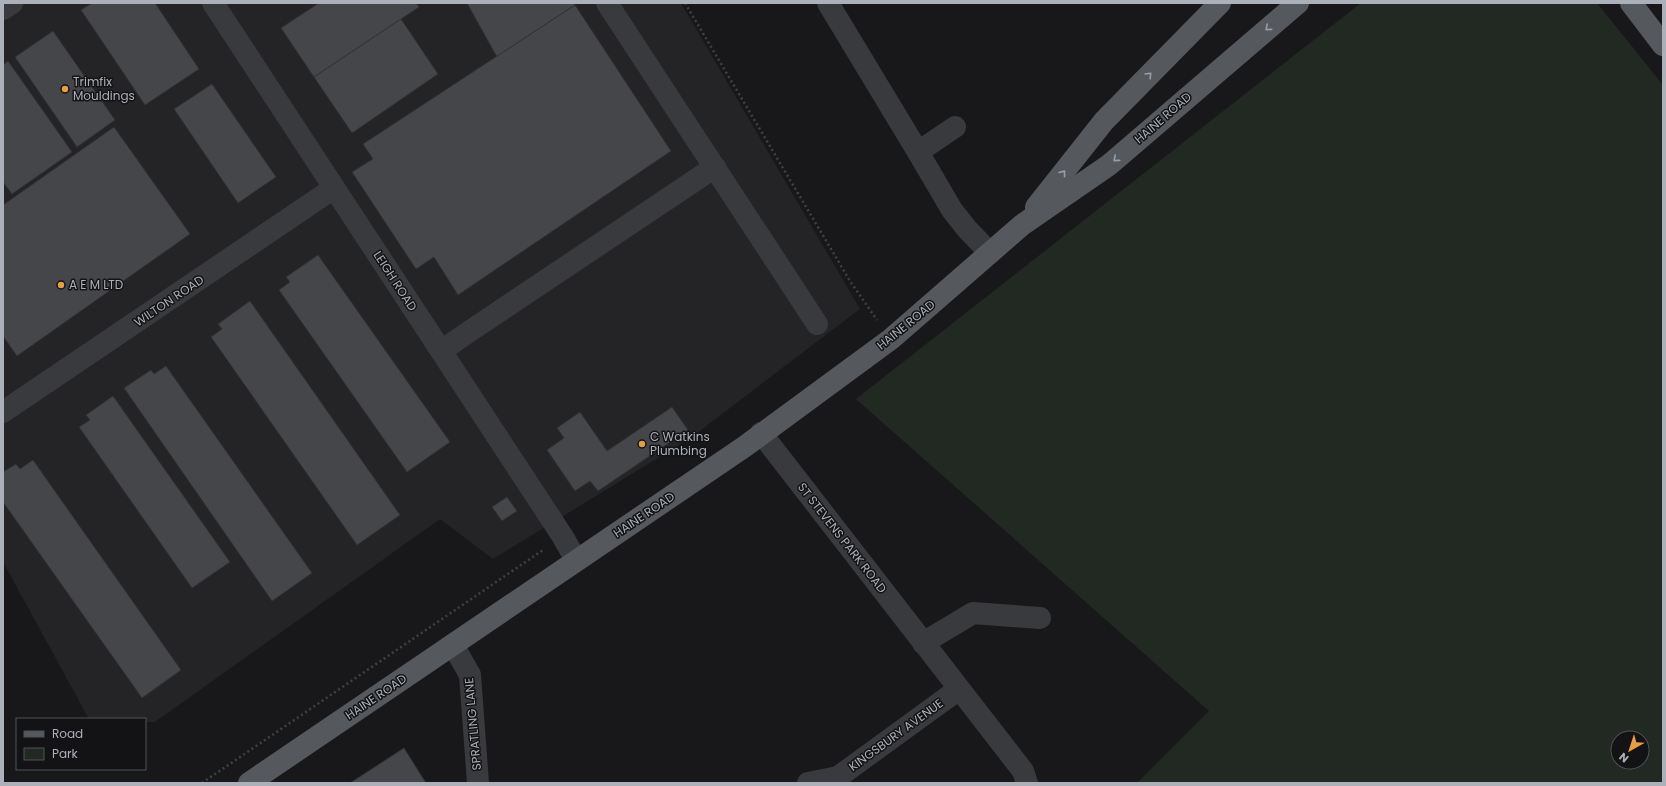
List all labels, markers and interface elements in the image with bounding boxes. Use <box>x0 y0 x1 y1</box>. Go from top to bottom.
one-way arrow <box>1265 24 1273 31</box>
one-way arrow <box>1144 72 1152 80</box>
place label: Trimfix Mouldings <box>73 73 135 104</box>
marker: Trimfix Mouldings <box>60 84 70 94</box>
street label: HAINE ROAD <box>1131 88 1195 147</box>
one-way arrow <box>1114 154 1121 161</box>
one-way arrow <box>1059 170 1066 177</box>
street label: LEIGH ROAD <box>370 247 421 314</box>
street label: WILTON ROAD <box>131 271 207 330</box>
place label: A E M LTD <box>69 276 123 293</box>
marker: A E M LTD <box>56 280 66 290</box>
street label: HAINE ROAD <box>873 296 938 353</box>
place label: C Watkins Plumbing <box>650 428 710 459</box>
marker: C Watkins Plumbing <box>637 439 647 449</box>
street label: ST STEVENS PARK ROAD <box>794 479 891 596</box>
street label: HAINE ROAD <box>610 488 678 541</box>
street label: HAINE ROAD <box>342 670 410 723</box>
street label: SPRATLING LANE <box>460 677 485 771</box>
street label: KINGSBURY AVENUE <box>845 695 946 775</box>
legend <box>16 718 146 770</box>
text: Road <box>52 725 83 742</box>
north arrow <box>1610 730 1650 770</box>
text: Park <box>52 745 79 762</box>
text: N <box>1615 749 1632 767</box>

